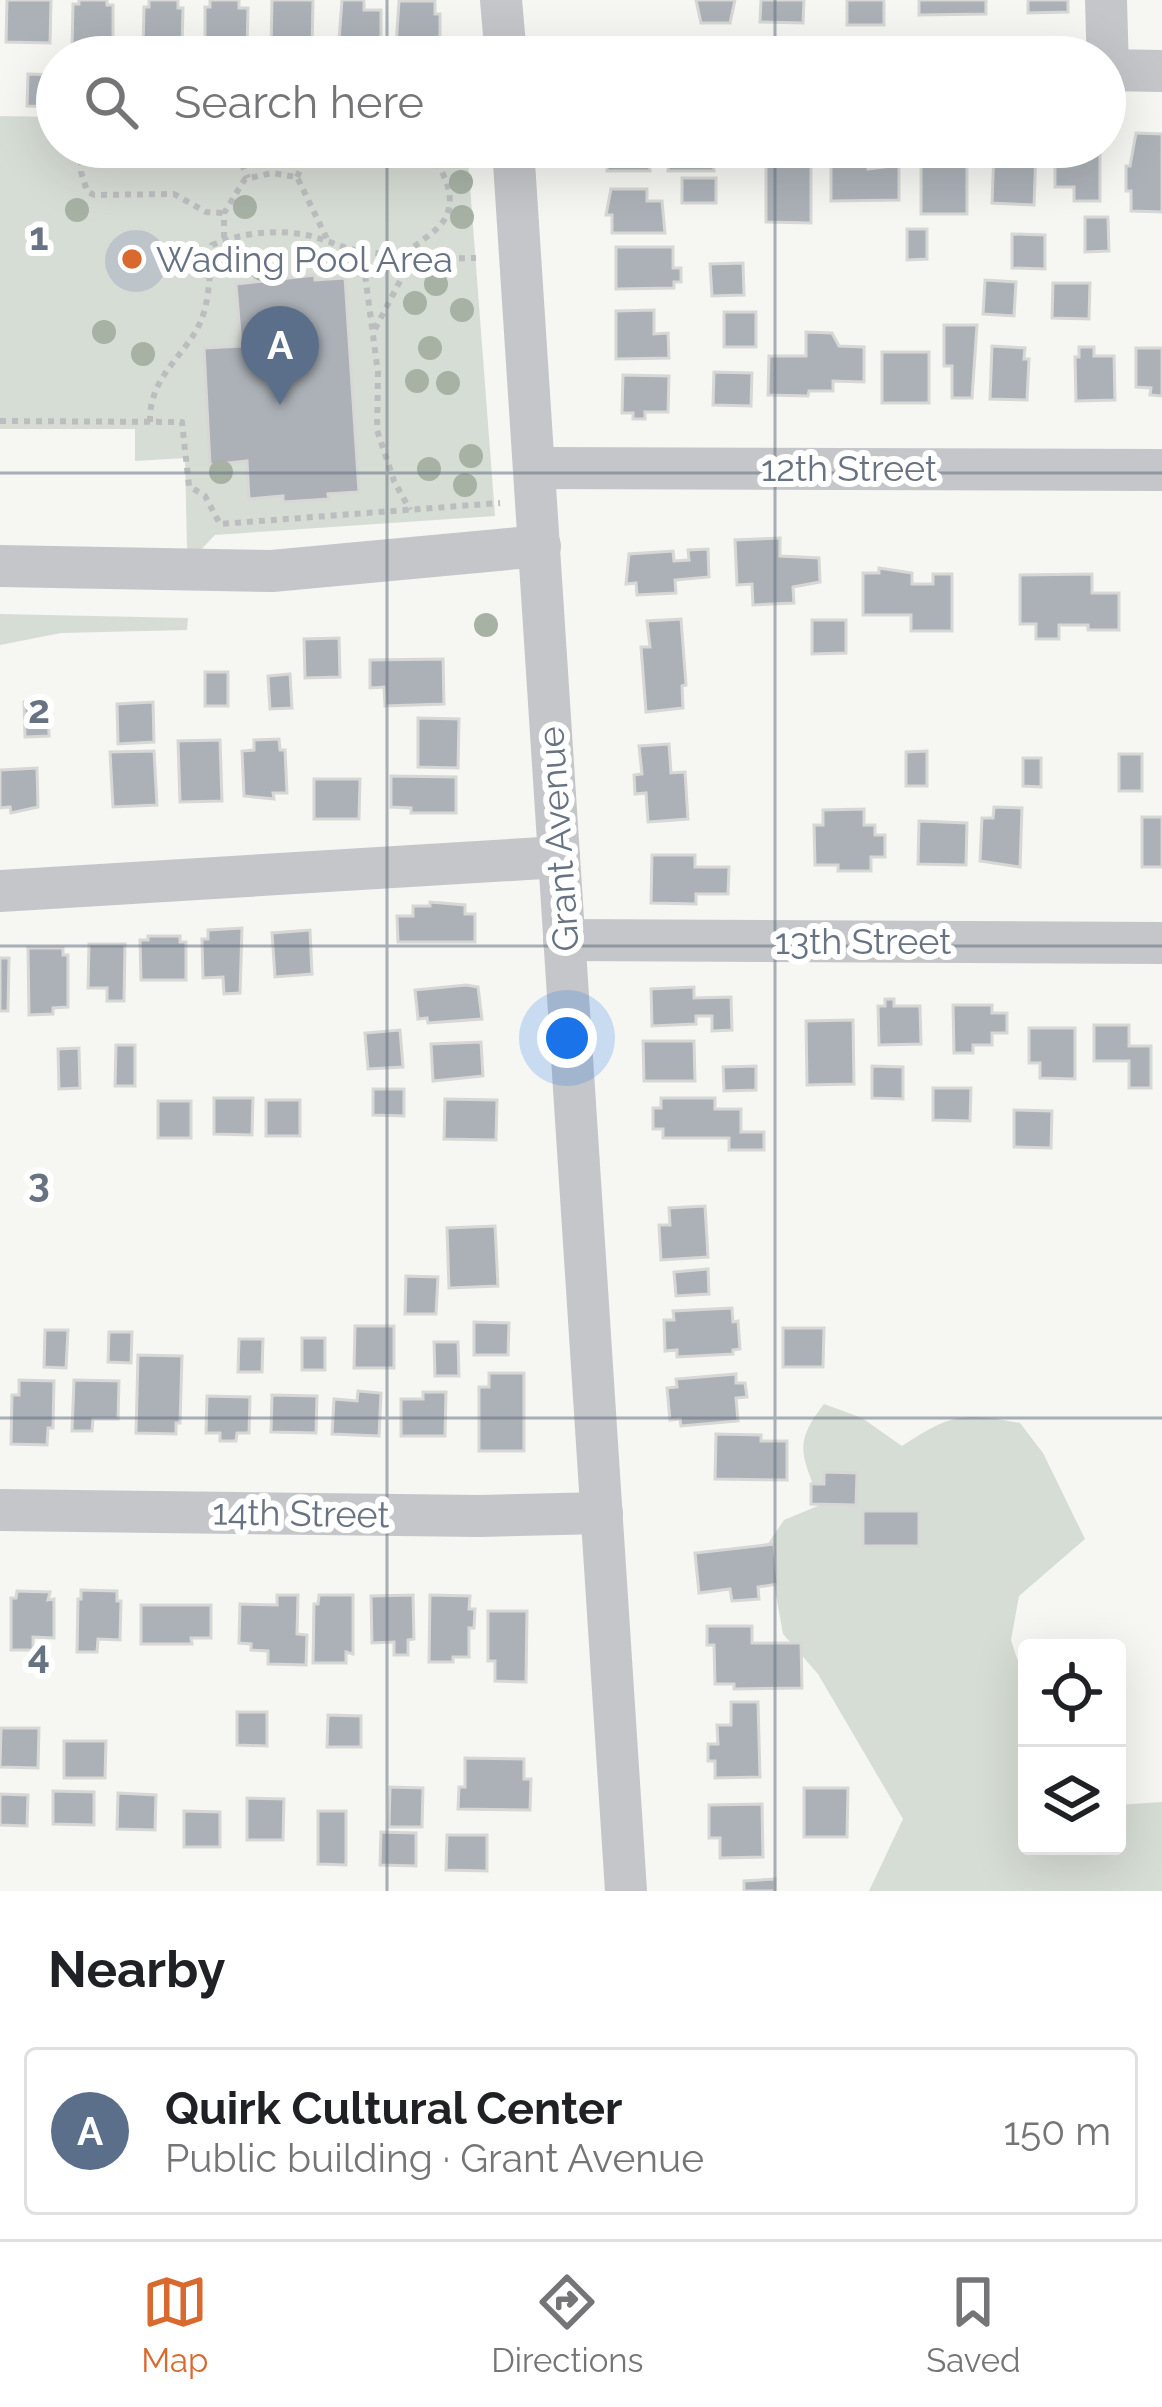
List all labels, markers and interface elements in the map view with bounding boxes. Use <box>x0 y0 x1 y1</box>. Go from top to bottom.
search box <box>36 36 1126 168</box>
icon: search <box>78 69 144 135</box>
text: Search here <box>174 76 424 129</box>
text: 1 <box>29 213 49 259</box>
place label: Wading Pool Area <box>156 238 453 280</box>
marker: Wading Pool Area <box>119 246 145 272</box>
pin: A <box>241 306 319 405</box>
street label: 12th Street <box>761 447 937 489</box>
text: 2 <box>28 686 50 732</box>
street label: Grant Avenue <box>529 725 587 953</box>
street label: 13th Street <box>775 920 951 962</box>
your location <box>537 1008 597 1068</box>
text: 3 <box>28 1159 50 1205</box>
street label: 14th Street <box>212 1490 390 1536</box>
text: 4 <box>28 1631 50 1677</box>
map controls <box>1018 1639 1126 1855</box>
button: locate <box>1018 1639 1126 1747</box>
button: layers <box>1018 1747 1126 1855</box>
text: Nearby <box>48 1939 225 1999</box>
text: Quirk Cultural Center <box>165 2082 622 2135</box>
text: A <box>77 2108 103 2154</box>
text: 150 m <box>1003 2108 1111 2154</box>
text: Public building · Grant Avenue <box>165 2135 704 2181</box>
tab: Map <box>141 2269 208 2380</box>
tab: Directions <box>491 2269 644 2380</box>
tab: Saved <box>926 2269 1021 2380</box>

